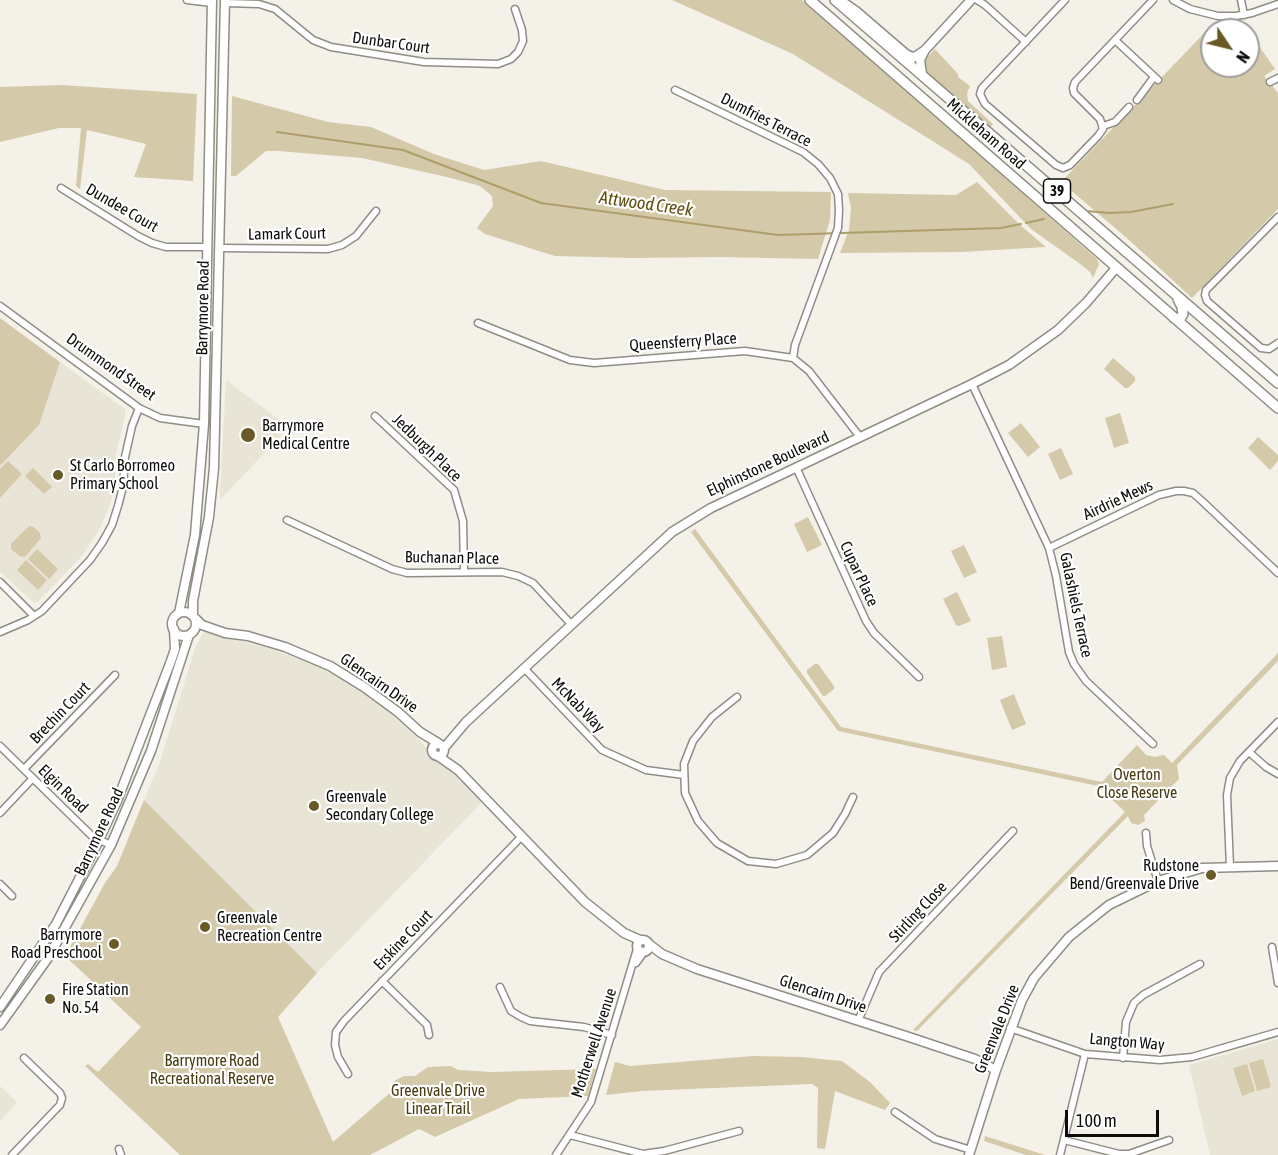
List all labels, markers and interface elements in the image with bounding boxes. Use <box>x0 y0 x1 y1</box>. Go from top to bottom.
north arrow <box>1200 18 1260 78</box>
street label: Dunbar Court <box>351 28 431 58</box>
text: N <box>1233 48 1253 66</box>
street label: Dumfries Terrace <box>717 89 815 151</box>
street label: Mickleham Road <box>943 95 1029 173</box>
road number: 39 <box>1044 179 1070 203</box>
street label: Dundee Court <box>82 180 162 236</box>
water label: Attwood Creek <box>598 187 694 221</box>
street label: Lamark Court <box>248 224 326 244</box>
street label: Barrymore Road <box>193 260 213 356</box>
street label: Drummond Street <box>63 329 159 405</box>
street label: Queensferry Place <box>629 329 737 355</box>
street label: Jedburgh Place <box>388 410 466 486</box>
place label: Barrymore Medical Centre <box>262 416 350 454</box>
marker: Barrymore Medical Centre <box>239 426 257 444</box>
street label: Elphinstone Boulevard <box>704 427 832 501</box>
place label: St Carlo Borromeo Primary School <box>70 456 175 494</box>
marker: St Carlo Borromeo Primary School <box>51 468 65 482</box>
street label: Airdrie Mews <box>1080 476 1156 524</box>
street label: Cupar Place <box>836 538 882 610</box>
street label: Buchanan Place <box>405 548 499 568</box>
street label: Galashiels Terrace <box>1055 551 1097 659</box>
street label: Glencairn Drive <box>336 649 422 717</box>
street label: McNab Way <box>547 674 609 736</box>
street label: Brechin Court <box>26 678 94 748</box>
street label: Elgin Road <box>34 761 92 817</box>
park label: Overton Close Reserve <box>1097 765 1177 803</box>
street label: Barrymore Road <box>70 785 128 879</box>
place label: Greenvale Secondary College <box>326 787 434 825</box>
marker: Greenvale Secondary College <box>307 799 321 813</box>
place label: Rudstone Bend/Greenvale Drive <box>1070 856 1199 894</box>
marker: Rudstone Bend/Greenvale Drive <box>1204 868 1218 882</box>
street label: Stirling Close <box>885 878 951 946</box>
street label: Erskine Court <box>370 906 436 974</box>
place label: Greenvale Recreation Centre <box>217 908 322 946</box>
marker: Greenvale Recreation Centre <box>198 920 212 934</box>
place label: Barrymore Road Preschool <box>11 925 102 963</box>
marker: Barrymore Road Preschool <box>107 937 121 951</box>
street label: Glencairn Drive <box>777 971 869 1017</box>
place label: Fire Station No. 54 <box>62 980 129 1018</box>
street label: Greenvale Drive <box>971 982 1023 1076</box>
street label: Motherwell Avenue <box>567 986 621 1100</box>
marker: Fire Station No. 54 <box>43 992 57 1006</box>
street label: Langton Way <box>1089 1029 1165 1055</box>
park label: Barrymore Road Recreational Reserve <box>150 1051 274 1089</box>
park label: Greenvale Drive Linear Trail <box>391 1081 485 1119</box>
scale bar <box>1068 1098 1162 1136</box>
text: 100 m <box>1076 1110 1117 1131</box>

